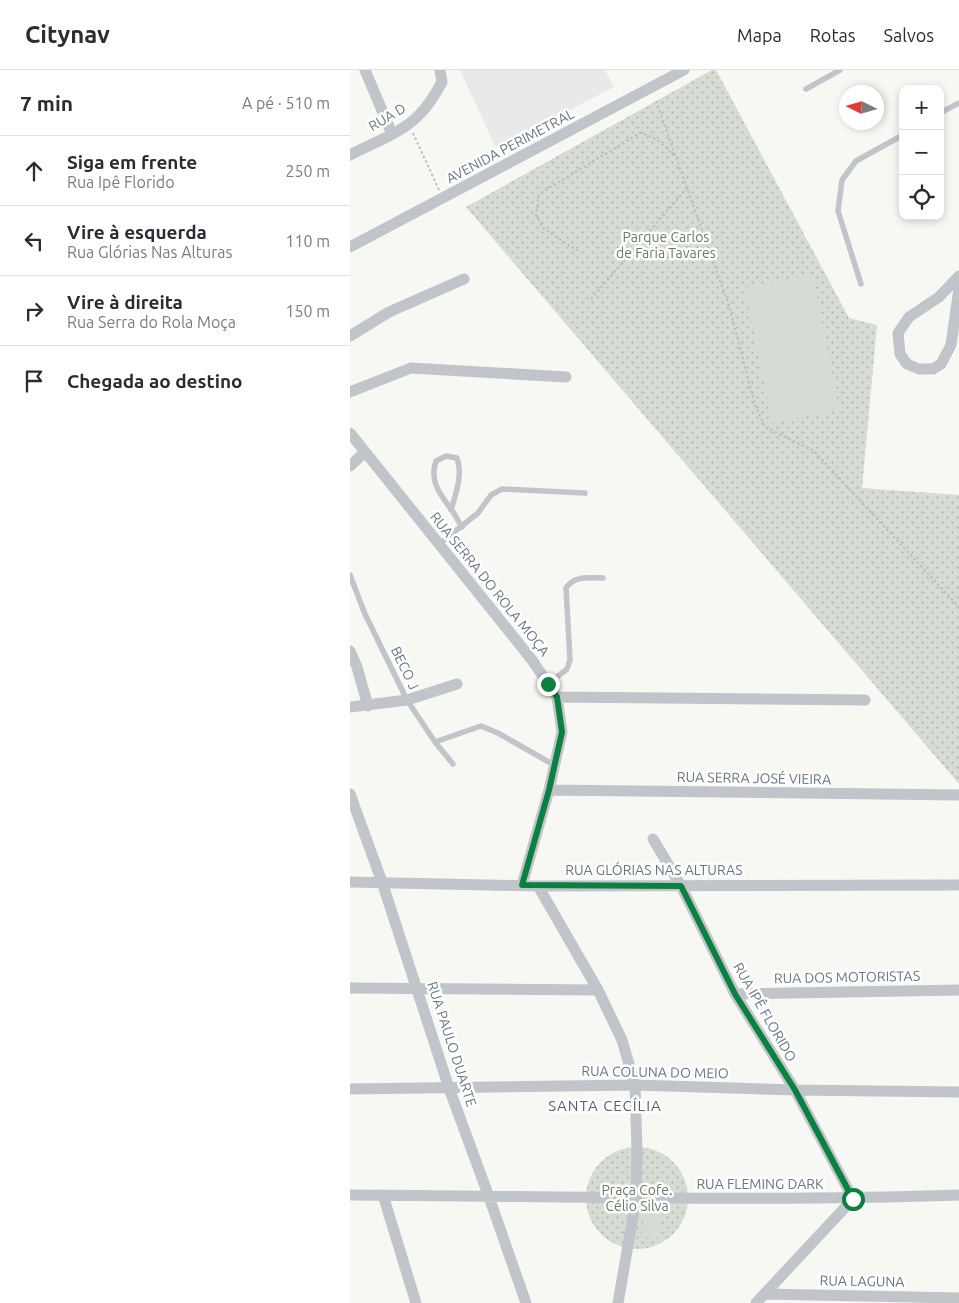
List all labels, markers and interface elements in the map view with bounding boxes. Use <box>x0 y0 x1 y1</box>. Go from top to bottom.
text: Citynav <box>25 21 110 48</box>
text: Mapa <box>737 25 782 45</box>
text: Rotas <box>810 25 856 45</box>
text: Salvos <box>884 25 934 45</box>
north arrow <box>839 85 884 130</box>
map controls <box>899 85 944 220</box>
button: + <box>899 85 944 130</box>
text: 7 min <box>20 91 73 115</box>
text: A pé · 510 m <box>242 94 330 112</box>
street label: RUA D <box>366 100 409 134</box>
street label: AVENIDA PERIMETRAL <box>443 105 577 187</box>
button: − <box>899 130 944 175</box>
text: Siga em frente <box>67 151 197 173</box>
icon: ahead <box>20 157 48 185</box>
text: 250 m <box>285 162 330 180</box>
text: Rua Ipê Florido <box>67 173 175 191</box>
button: locate <box>899 175 944 220</box>
text: Vire à esquerda <box>67 221 207 243</box>
icon: left <box>20 227 48 255</box>
park label: Parque Carlos de Faria Tavares <box>616 229 716 261</box>
text: 110 m <box>285 232 330 250</box>
text: Rua Glórias Nas Alturas <box>67 243 232 261</box>
text: Vire à direita <box>67 291 183 313</box>
icon: right <box>20 297 48 325</box>
text: 150 m <box>285 302 330 320</box>
text: Rua Serra do Rola Moça <box>67 313 236 331</box>
icon: arrive <box>20 367 48 395</box>
text: Chegada ao destino <box>67 370 243 392</box>
street label: RUA SERRA DO ROLA MOÇA <box>427 509 553 659</box>
street label: BECO J <box>388 644 422 692</box>
route end <box>537 673 560 696</box>
street label: RUA SERRA JOSÉ VIEIRA <box>677 768 831 787</box>
street label: RUA GLÓRIAS NAS ALTURAS <box>565 861 743 878</box>
street label: RUA IPÊ FLORIDO <box>730 959 801 1064</box>
street label: RUA DOS MOTORISTAS <box>774 968 920 986</box>
street label: RUA PAULO DUARTE <box>424 979 480 1109</box>
street label: RUA COLUNA DO MEIO <box>581 1063 729 1081</box>
district label: SANTA CECÍLIA <box>548 1097 662 1114</box>
street label: RUA FLEMING DARK <box>696 1176 824 1192</box>
park label: Praça Cofe. Célio Silva <box>602 1182 672 1214</box>
route start <box>842 1188 865 1211</box>
street label: RUA LAGUNA <box>819 1272 905 1290</box>

